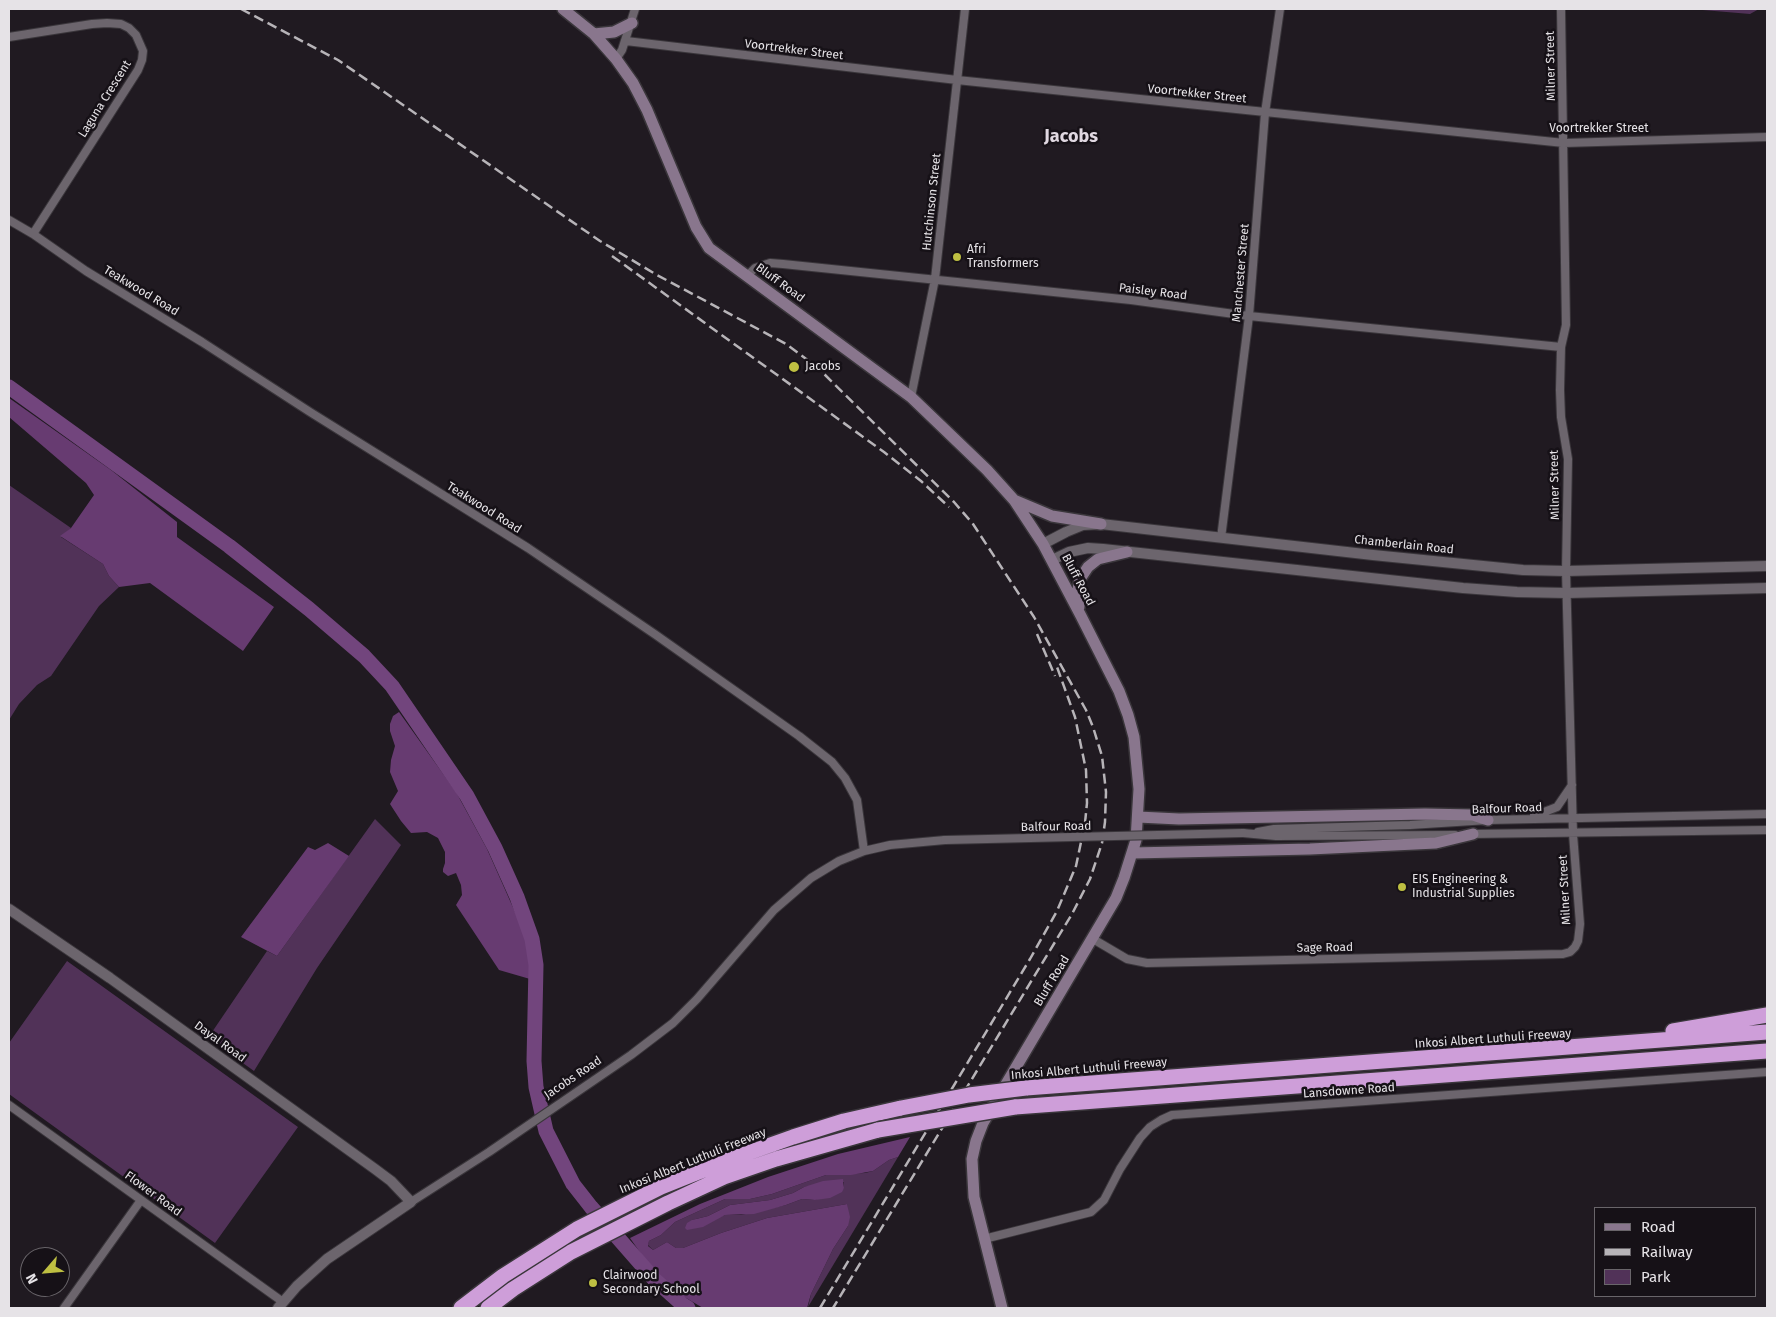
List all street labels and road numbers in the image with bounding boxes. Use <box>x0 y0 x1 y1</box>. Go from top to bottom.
street label: Milner Street <box>1543 31 1559 101</box>
street label: Voortrekker Street <box>744 37 844 63</box>
street label: Laguna Crescent <box>75 58 135 140</box>
street label: Voortrekker Street <box>1147 82 1247 106</box>
street label: Voortrekker Street <box>1549 122 1649 136</box>
street label: Hutchinson Street <box>920 153 944 251</box>
street label: Manchester Street <box>1230 223 1252 323</box>
street label: Bluff Road <box>753 261 807 305</box>
street label: Teakwood Road <box>101 263 181 319</box>
street label: Paisley Road <box>1118 281 1188 303</box>
street label: Milner Street <box>1547 450 1563 520</box>
street label: Teakwood Road <box>444 479 524 537</box>
street label: Chamberlain Road <box>1354 533 1454 557</box>
street label: Bluff Road <box>1058 552 1098 608</box>
street label: Balfour Road <box>1471 801 1543 817</box>
street label: Balfour Road <box>1021 819 1091 835</box>
street label: Milner Street <box>1556 855 1574 925</box>
street label: Sage Road <box>1297 940 1353 956</box>
street label: Bluff Road <box>1031 953 1073 1009</box>
street label: Dayal Road <box>191 1018 249 1066</box>
street label: Inkosi Albert Luthuli Freeway <box>1414 1026 1572 1052</box>
street label: Jacobs Road <box>542 1054 604 1102</box>
street label: Inkosi Albert Luthuli Freeway <box>1010 1055 1168 1083</box>
street label: Lansdowne Road <box>1302 1081 1396 1101</box>
street label: Inkosi Albert Luthuli Freeway <box>618 1125 768 1197</box>
street label: Flower Road <box>122 1169 184 1219</box>

